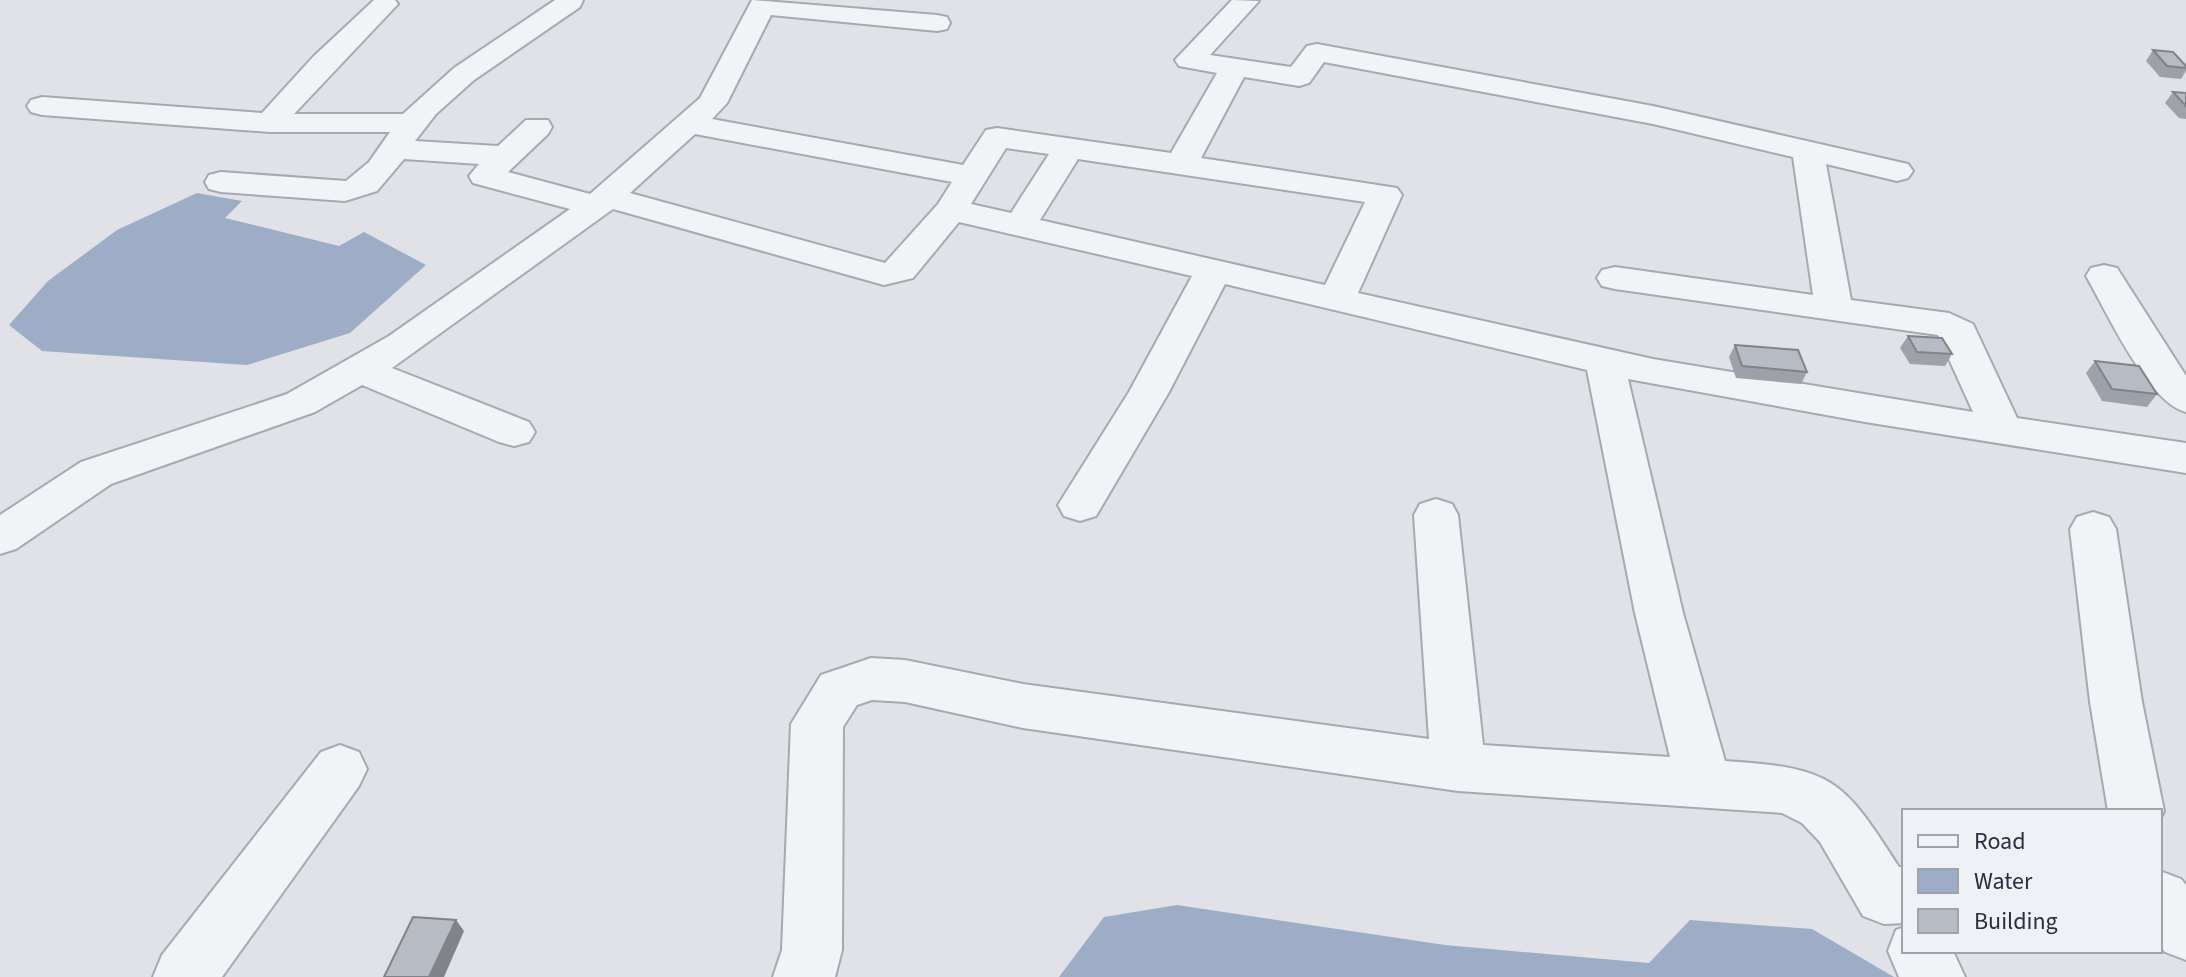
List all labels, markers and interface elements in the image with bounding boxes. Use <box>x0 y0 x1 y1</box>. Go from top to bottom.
legend <box>1902 809 2162 953</box>
text: Road <box>1974 824 2026 859</box>
text: Water <box>1974 864 2033 899</box>
text: Building <box>1974 904 2058 939</box>

